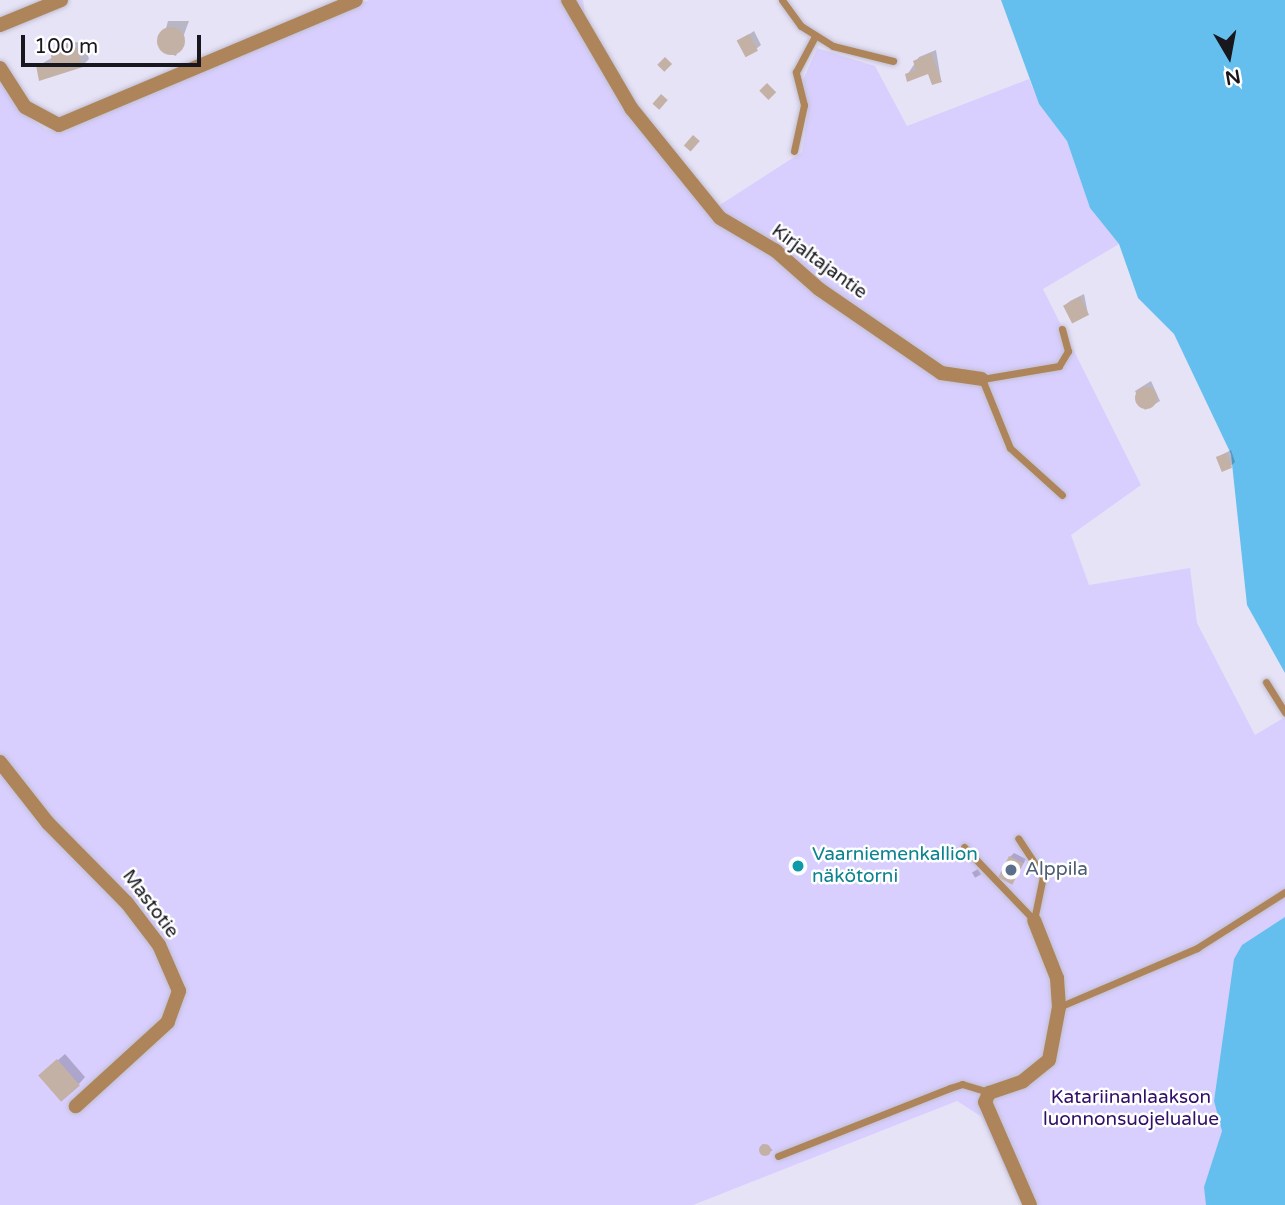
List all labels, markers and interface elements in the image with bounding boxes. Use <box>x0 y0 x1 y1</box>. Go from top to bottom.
scale bar <box>24 21 205 65</box>
north arrow <box>1194 21 1264 91</box>
text: 100 m <box>34 34 98 59</box>
text: N <box>1223 65 1242 89</box>
street label: Kirjaltajantie <box>767 220 871 304</box>
place label: Vaarniemenkallion näkötorni <box>812 844 978 888</box>
marker: Vaarniemenkallion näkötorni <box>790 858 806 874</box>
place label: Alppila <box>1025 859 1088 881</box>
marker: Alppila <box>1003 862 1019 878</box>
street label: Mastotie <box>117 865 183 943</box>
park label: Katariinanlaakson luonnonsuojelualue <box>1043 1087 1219 1131</box>

